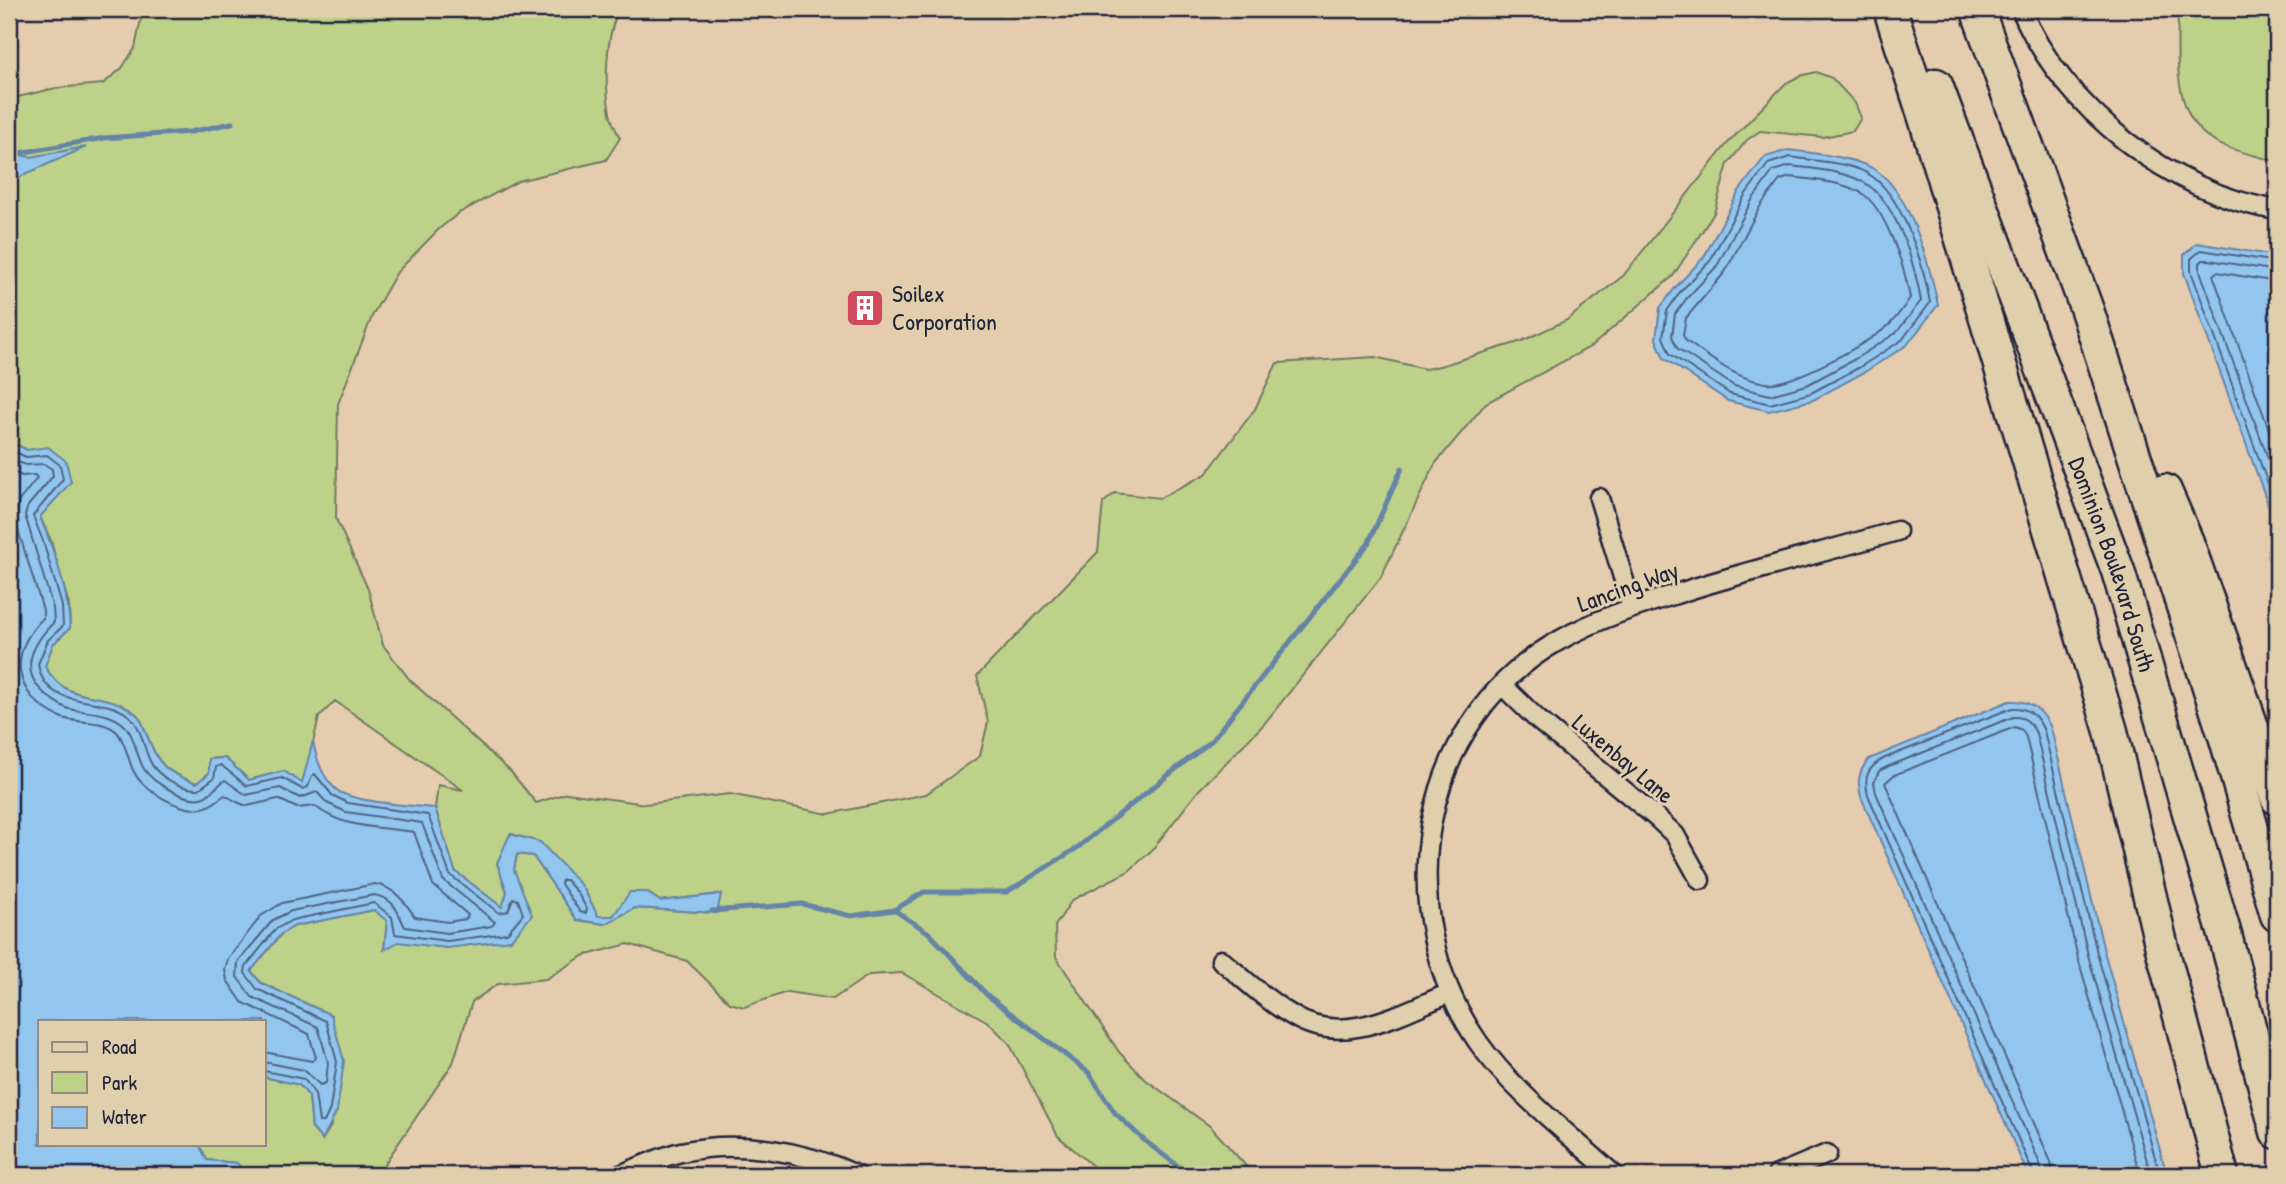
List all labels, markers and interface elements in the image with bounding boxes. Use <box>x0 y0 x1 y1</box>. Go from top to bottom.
place label: Soilex Corporation <box>892 277 997 337</box>
building icon: Soilex Corporation <box>844 287 886 329</box>
street label: Dominion Boulevard South <box>2062 452 2164 675</box>
street label: Lancing Way <box>1573 553 1683 619</box>
street label: Luxenbay Lane <box>1566 706 1682 810</box>
legend <box>38 1020 266 1146</box>
text: Road <box>102 1032 136 1061</box>
text: Park <box>102 1068 137 1097</box>
text: Water <box>102 1102 147 1131</box>

